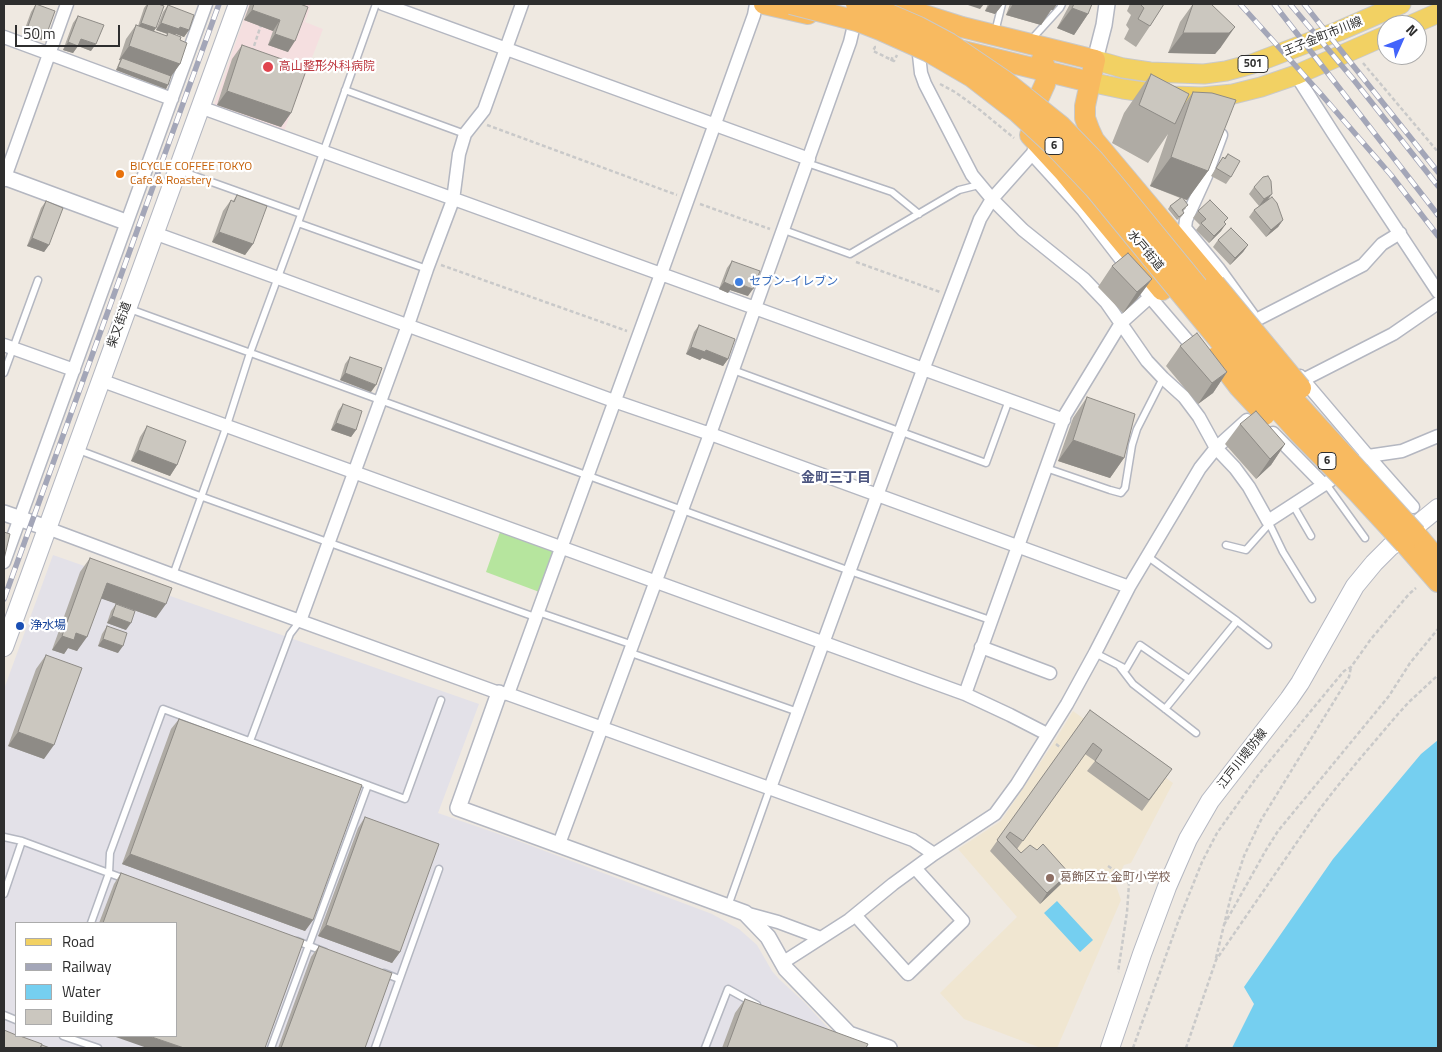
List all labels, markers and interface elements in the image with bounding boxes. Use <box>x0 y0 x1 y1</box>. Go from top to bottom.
scale bar <box>18 15 122 47</box>
street label: 王子金町市川線 <box>1281 15 1365 59</box>
north arrow <box>1377 15 1427 65</box>
text: N <box>1402 19 1423 41</box>
text: 50 m <box>23 22 56 45</box>
road number: 501 <box>1238 56 1268 72</box>
marker: 高山整形外科病院 <box>261 60 275 74</box>
place label: 高山整形外科病院 <box>279 60 375 74</box>
road number: 6 <box>1045 138 1063 154</box>
place label: BICYCLE COFFEE TOKYO Cafe & Roastery <box>130 160 252 188</box>
marker: BICYCLE COFFEE TOKYO Cafe & Roastery <box>114 168 126 180</box>
street label: 水戸街道 <box>1124 228 1166 274</box>
place label: セブン-イレブン <box>749 275 838 289</box>
marker: セブン-イレブン <box>733 276 745 288</box>
street label: 柴又街道 <box>105 300 135 350</box>
road number: 6 <box>1318 452 1336 470</box>
district label: 金町三丁目 <box>801 471 871 487</box>
place label: 浄水場 <box>30 619 66 633</box>
marker: 浄水場 <box>14 620 26 632</box>
street label: 江戸川堤防線 <box>1215 726 1271 792</box>
place label: 葛飾区立 金町小学校 <box>1060 871 1171 885</box>
marker: 葛飾区立 金町小学校 <box>1044 872 1056 884</box>
legend <box>15 922 178 1037</box>
text: Road <box>62 930 94 953</box>
text: Railway <box>62 955 112 978</box>
text: Water <box>62 980 101 1003</box>
text: Building <box>62 1005 113 1028</box>

